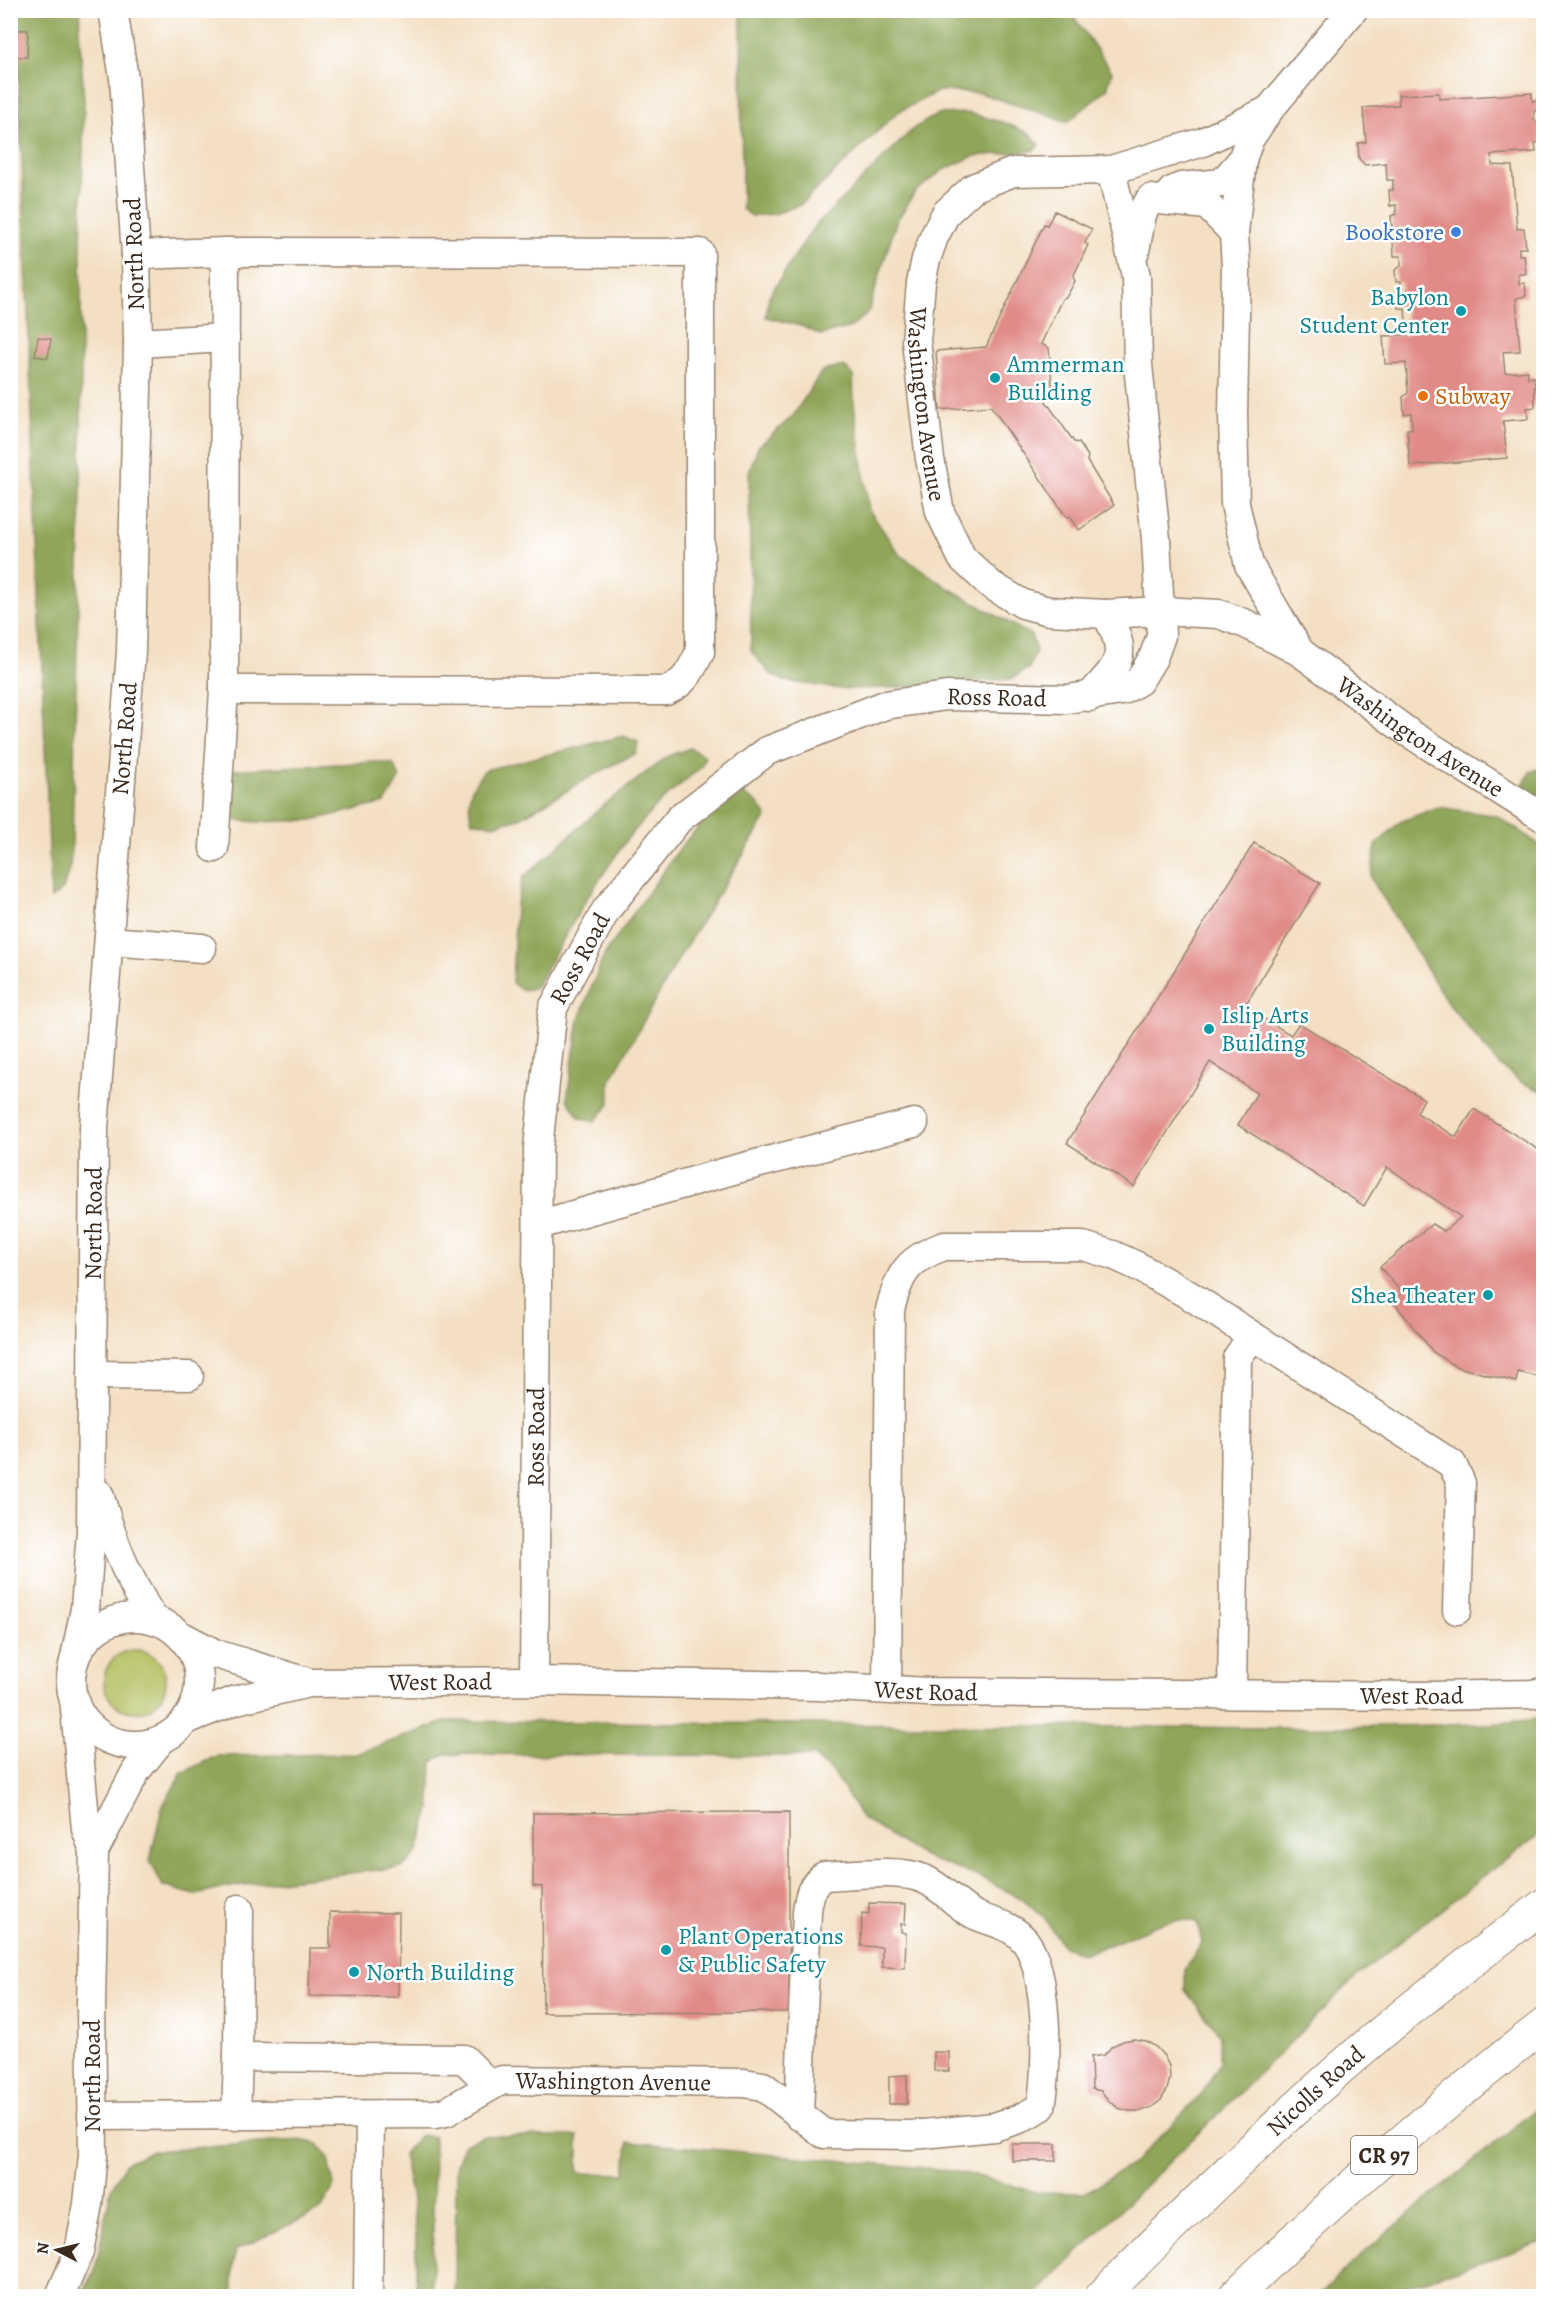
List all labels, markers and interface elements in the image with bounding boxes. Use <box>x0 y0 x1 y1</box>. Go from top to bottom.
street label: North Road <box>116 197 152 311</box>
place label: Bookstore <box>1345 216 1444 248</box>
marker: Bookstore <box>1449 225 1463 239</box>
place label: Babylon Student Center <box>1300 281 1449 341</box>
marker: Babylon Student Center <box>1454 304 1468 318</box>
street label: Washington Avenue <box>900 305 954 504</box>
place label: Ammerman Building <box>1006 348 1125 408</box>
marker: Ammerman Building <box>988 371 1002 385</box>
place label: Subway <box>1435 380 1511 412</box>
marker: Subway <box>1416 389 1430 403</box>
street label: Washington Avenue <box>1329 668 1510 805</box>
street label: Ross Road <box>946 680 1047 714</box>
street label: North Road <box>104 681 145 796</box>
street label: Ross Road <box>542 907 618 1010</box>
place label: Islip Arts Building <box>1221 999 1309 1059</box>
marker: Islip Arts Building <box>1202 1022 1216 1036</box>
street label: North Road <box>77 1166 110 1280</box>
place label: Shea Theater <box>1350 1279 1476 1311</box>
marker: Shea Theater <box>1481 1288 1495 1302</box>
street label: Ross Road <box>519 1387 552 1487</box>
street label: West Road <box>387 1665 492 1698</box>
street label: West Road <box>872 1673 978 1708</box>
street label: West Road <box>1359 1679 1464 1712</box>
place label: Plant Operations & Public Safety <box>678 1920 844 1980</box>
marker: Plant Operations & Public Safety <box>659 1943 673 1957</box>
place label: North Building <box>366 1956 514 1988</box>
marker: North Building <box>347 1965 361 1979</box>
street label: North Road <box>76 2019 108 2133</box>
street label: Nicolls Road <box>1259 2038 1371 2143</box>
street label: Washington Avenue <box>514 2064 711 2099</box>
road number: CR 97 <box>1351 2136 1417 2174</box>
north arrow <box>27 2220 87 2280</box>
text: N <box>31 2241 55 2255</box>

